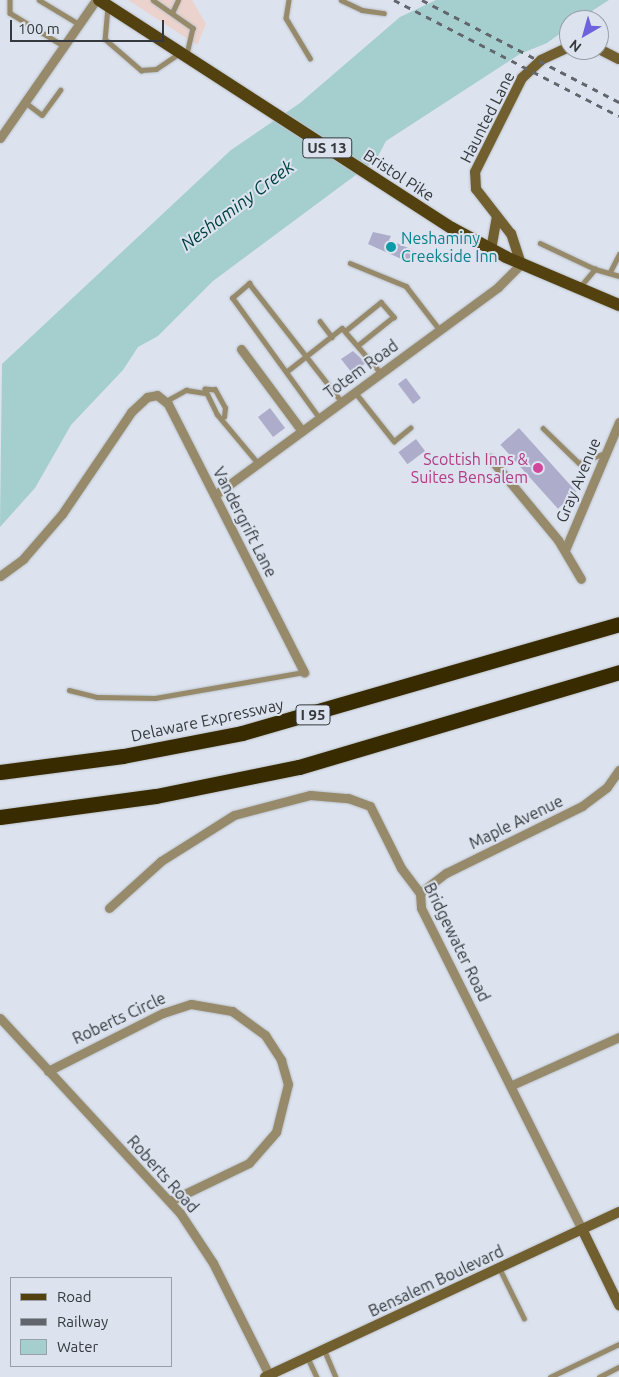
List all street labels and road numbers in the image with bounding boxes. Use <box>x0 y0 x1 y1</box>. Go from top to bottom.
street label: Haunted Lane <box>456 68 518 166</box>
road number: US 13 <box>302 136 352 160</box>
street label: Bristol Pike <box>360 145 438 205</box>
street label: Totem Road <box>320 336 402 402</box>
street label: Gray Avenue <box>552 435 604 525</box>
street label: Vandergrift Lane <box>209 464 281 580</box>
street label: Delaware Expressway <box>129 694 285 746</box>
road number: I 95 <box>296 702 330 728</box>
street label: Maple Avenue <box>466 791 566 853</box>
street label: Bridgewater Road <box>420 879 494 1005</box>
street label: Roberts Circle <box>69 988 169 1048</box>
street label: Roberts Road <box>123 1131 203 1217</box>
street label: Bensalem Boulevard <box>365 1241 507 1321</box>

